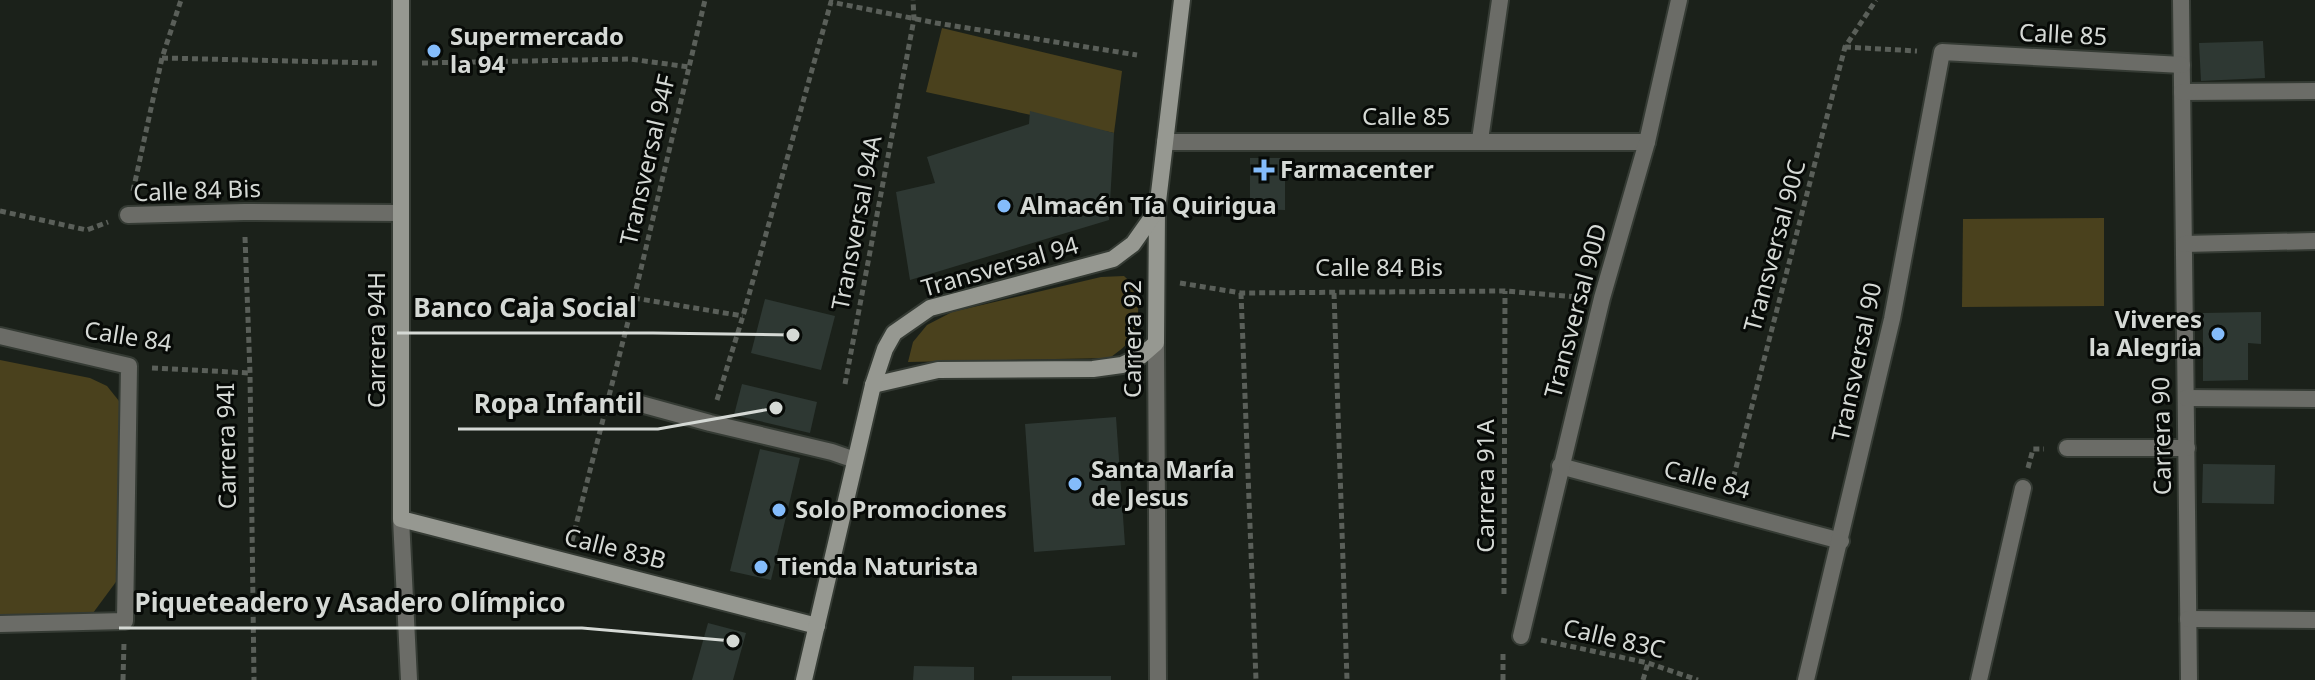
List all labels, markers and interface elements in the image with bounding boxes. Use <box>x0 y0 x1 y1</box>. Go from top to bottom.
street label: Calle 85 <box>2018 15 2108 52</box>
place label: Supermercado la 94 <box>450 19 624 80</box>
marker: Supermercado la 94 <box>425 42 443 60</box>
street label: Transversal 94F <box>611 71 682 248</box>
street label: Calle 85 <box>1362 99 1450 132</box>
street label: Transversal 94A <box>822 132 889 313</box>
place label: Farmacenter <box>1280 152 1434 185</box>
street label: Transversal 90C <box>1735 156 1812 335</box>
marker: Farmacenter <box>1255 161 1273 179</box>
street label: Calle 84 Bis <box>133 171 261 208</box>
place label: Almacén Tía Quirigua <box>1020 188 1277 221</box>
marker: Almacén Tía Quirigua <box>995 197 1013 215</box>
street label: Transversal 90D <box>1535 220 1614 402</box>
street label: Transversal 94 <box>917 227 1082 304</box>
street label: Calle 84 Bis <box>1315 250 1443 283</box>
street label: Carrera 94H <box>359 272 392 408</box>
street label: Transversal 90 <box>1823 279 1888 444</box>
street label: Carrera 92 <box>1115 280 1148 398</box>
callout: Banco Caja Social <box>397 283 653 333</box>
text: Banco Caja Social <box>413 289 637 325</box>
place label: Viveres la Alegria <box>2089 302 2202 363</box>
street label: Calle 84 <box>82 312 175 359</box>
marker: Viveres la Alegria <box>2209 325 2227 343</box>
street label: Carrera 90 <box>2143 377 2178 495</box>
callout: Ropa Infantil <box>458 379 658 429</box>
street label: Carrera 94I <box>208 383 243 509</box>
text: Ropa Infantil <box>474 385 642 421</box>
street label: Carrera 91A <box>1468 419 1501 553</box>
street label: Calle 84 <box>1660 451 1755 506</box>
place label: Santa María de Jesus <box>1091 452 1235 513</box>
marker: Santa María de Jesus <box>1066 475 1084 493</box>
place label: Solo Promociones <box>795 492 1007 525</box>
marker: Solo Promociones <box>770 501 788 519</box>
street label: Calle 83B <box>561 519 670 576</box>
place label: Tienda Naturista <box>777 549 978 582</box>
marker: Tienda Naturista <box>752 558 770 576</box>
callout: Piqueteadero y Asadero Olímpico <box>119 578 582 628</box>
text: Piqueteadero y Asadero Olímpico <box>135 584 565 620</box>
street label: Calle 83C <box>1560 610 1668 665</box>

